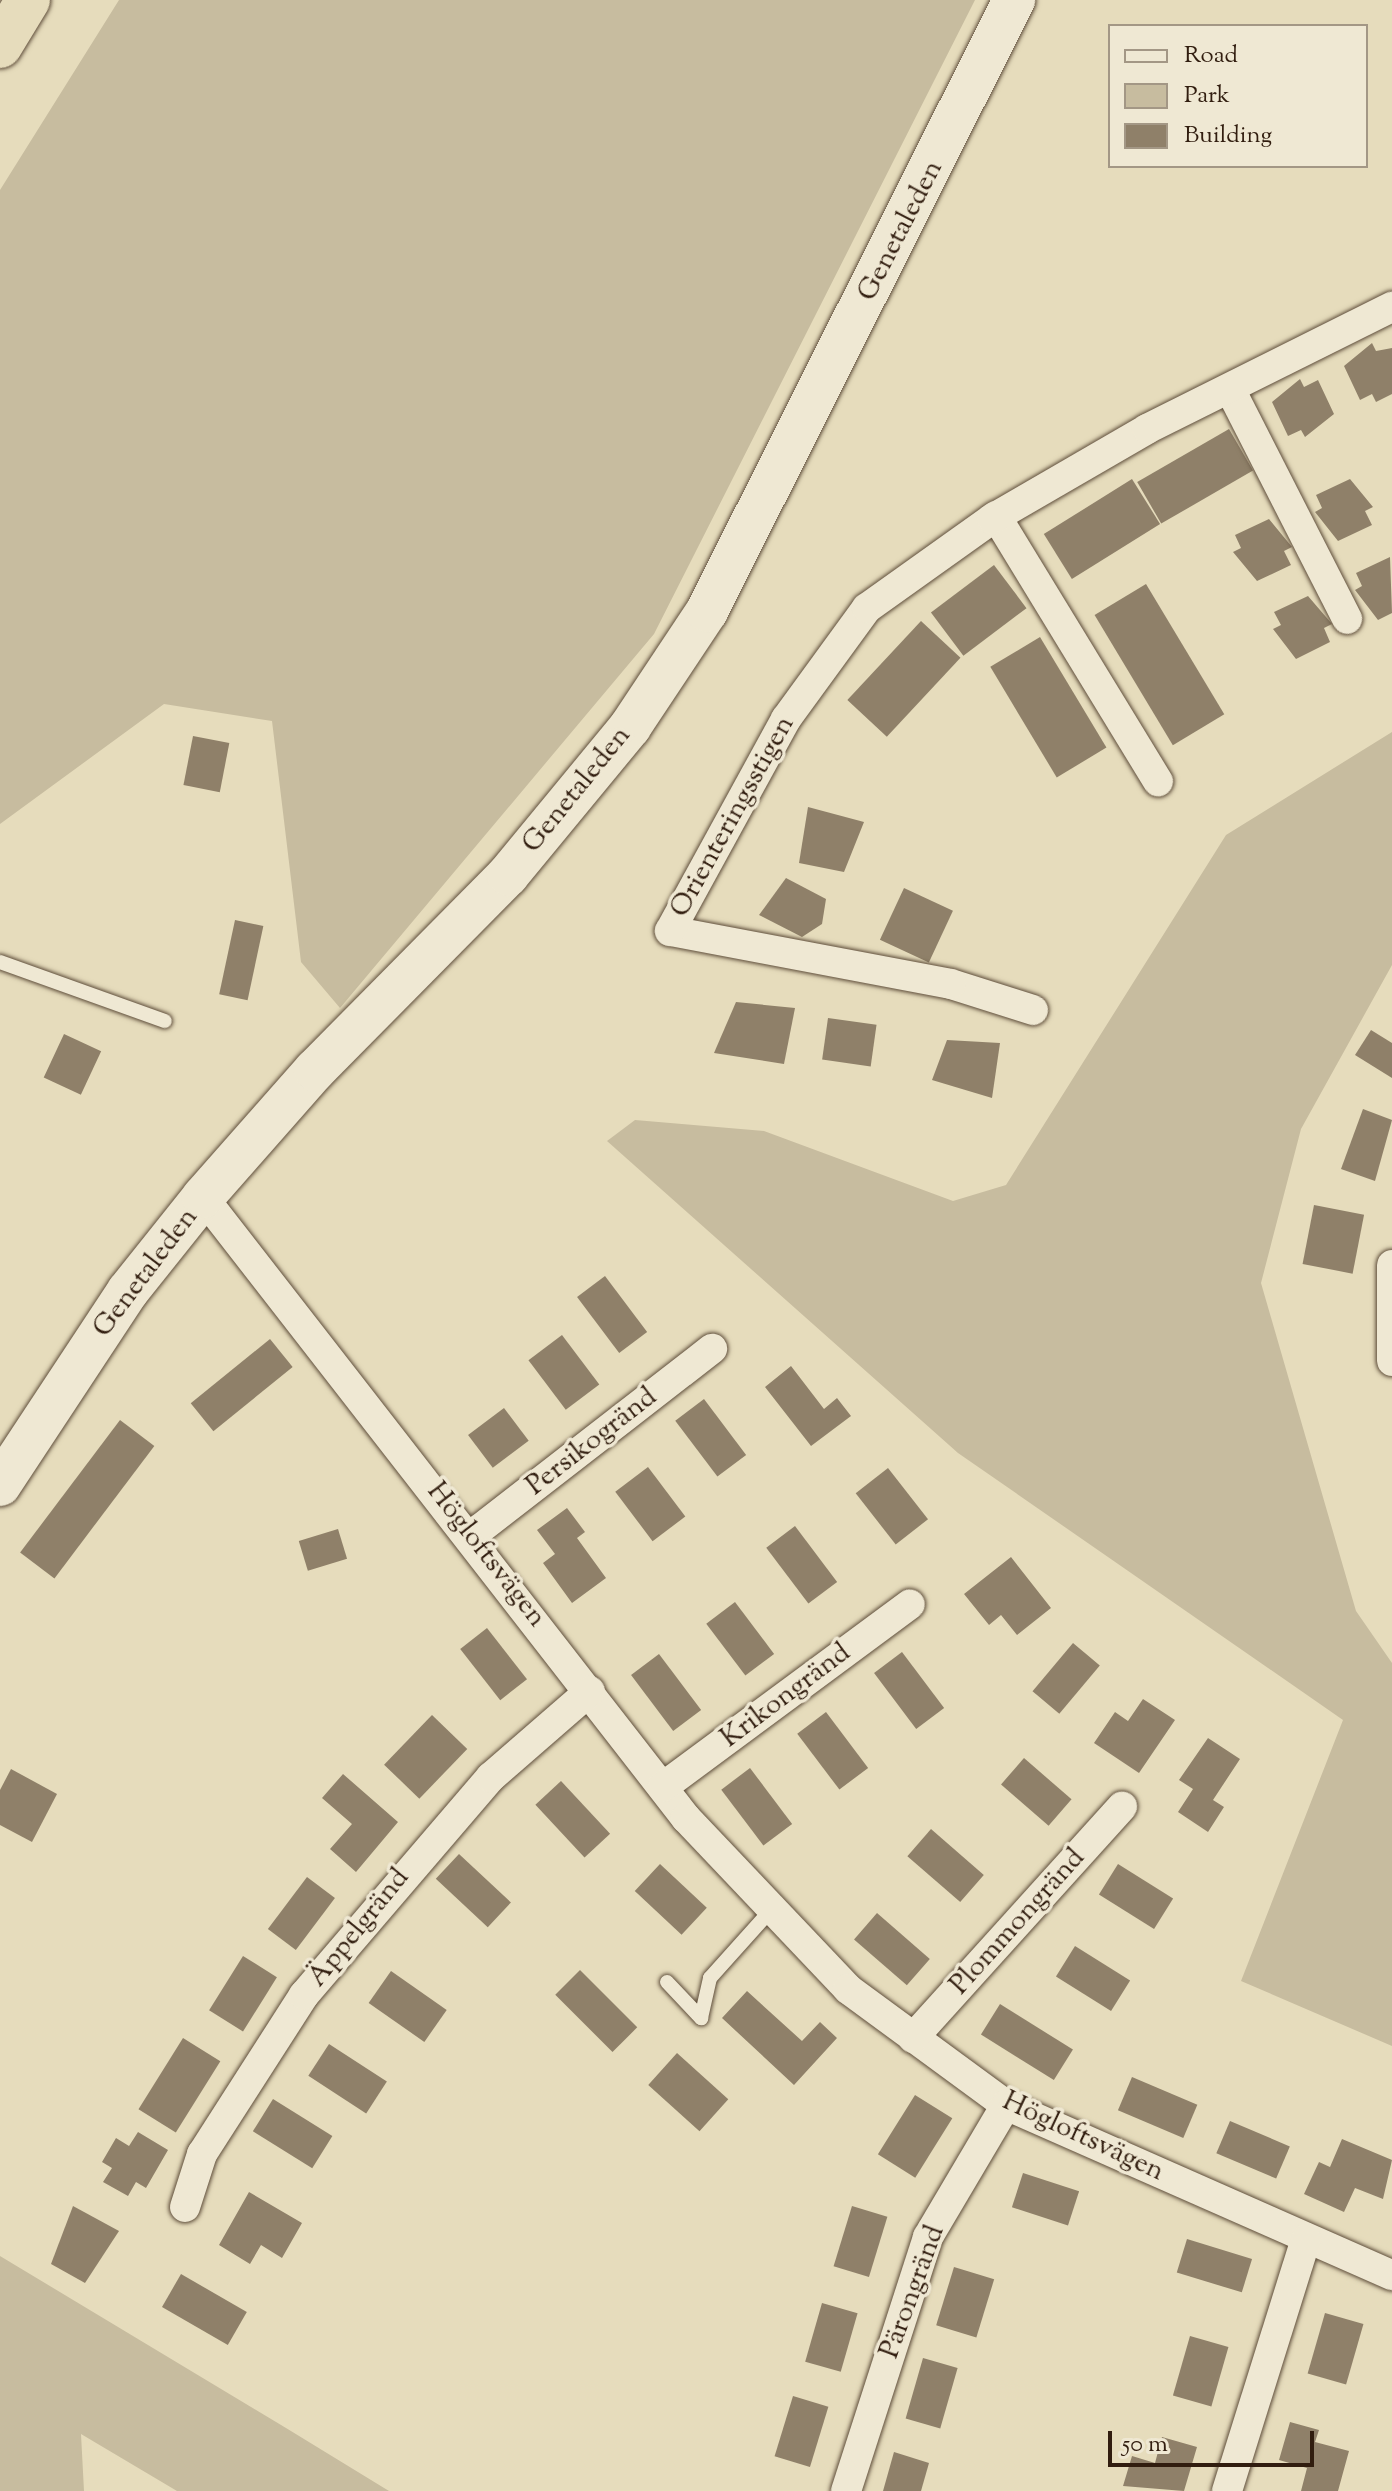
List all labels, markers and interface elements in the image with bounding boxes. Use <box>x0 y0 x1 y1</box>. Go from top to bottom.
legend <box>1108 24 1368 168</box>
text: Road <box>1184 39 1238 73</box>
text: Park <box>1184 79 1230 113</box>
text: Building <box>1184 119 1272 153</box>
street label: Genetaleden <box>851 155 951 307</box>
street label: Orienteringsstigen <box>664 710 802 924</box>
street label: Genetaleden <box>516 720 638 860</box>
street label: Genetaleden <box>86 1202 206 1344</box>
street label: Persikogränd <box>520 1381 664 1503</box>
street label: Högloftsvägen <box>419 1476 553 1634</box>
street label: Krikongränd <box>715 1636 857 1756</box>
street label: Plommongränd <box>943 1842 1093 2002</box>
street label: Äppelgränd <box>301 1862 417 1994</box>
street label: Högloftsvägen <box>997 2085 1169 2189</box>
street label: Pärongränd <box>873 2221 953 2363</box>
scale bar <box>1112 2415 1318 2465</box>
text: 50 m <box>1122 2428 1168 2462</box>

